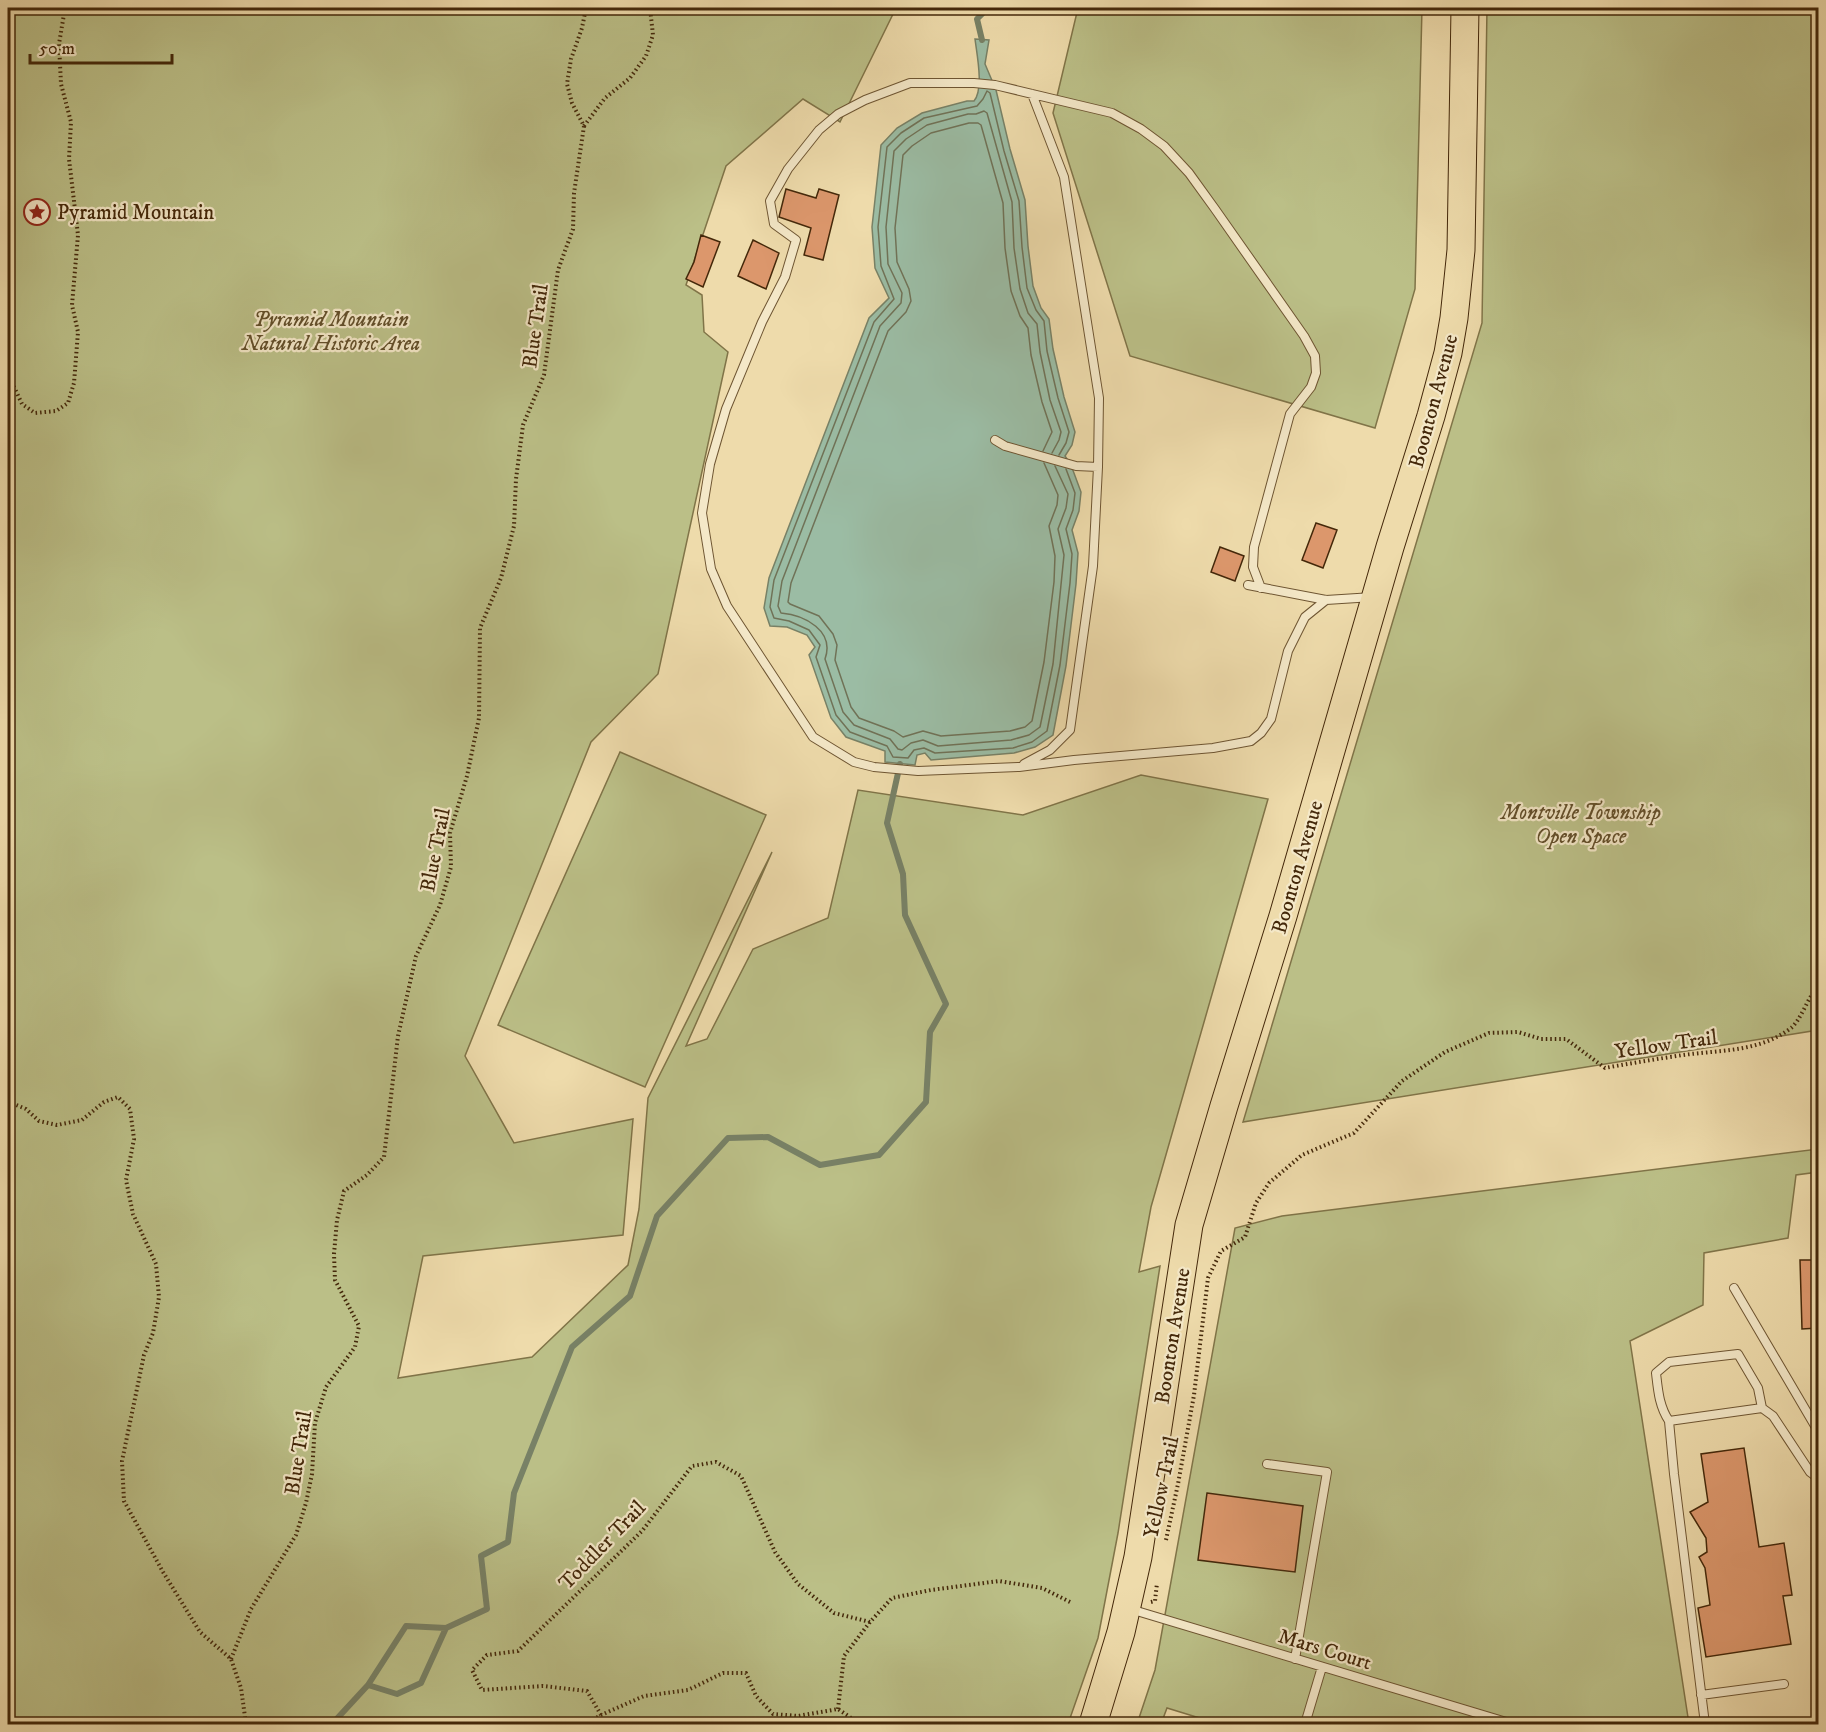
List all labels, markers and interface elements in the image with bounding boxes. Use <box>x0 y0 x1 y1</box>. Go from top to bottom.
scale bar <box>30 27 172 65</box>
text: 50 m <box>39 38 75 60</box>
place icon: Pyramid Mountain <box>22 197 52 227</box>
place label: Pyramid Mountain <box>57 200 214 226</box>
street label: Blue Trail <box>517 282 555 370</box>
park label: Pyramid Mountain Natural Historic Area <box>241 307 420 357</box>
street label: Boonton Avenue <box>1404 331 1464 471</box>
street label: Boonton Avenue <box>1267 797 1329 937</box>
park label: Montville Township Open Space <box>1499 800 1661 850</box>
street label: Blue Trail <box>415 805 457 894</box>
street label: Yellow Trail <box>1613 1025 1720 1065</box>
street label: Boonton Avenue <box>1149 1266 1197 1406</box>
street label: Blue Trail <box>280 1408 319 1497</box>
street label: Yellow Trail <box>1139 1433 1186 1541</box>
street label: Toddler Trail <box>554 1495 652 1596</box>
street label: Mars Court <box>1275 1623 1375 1677</box>

